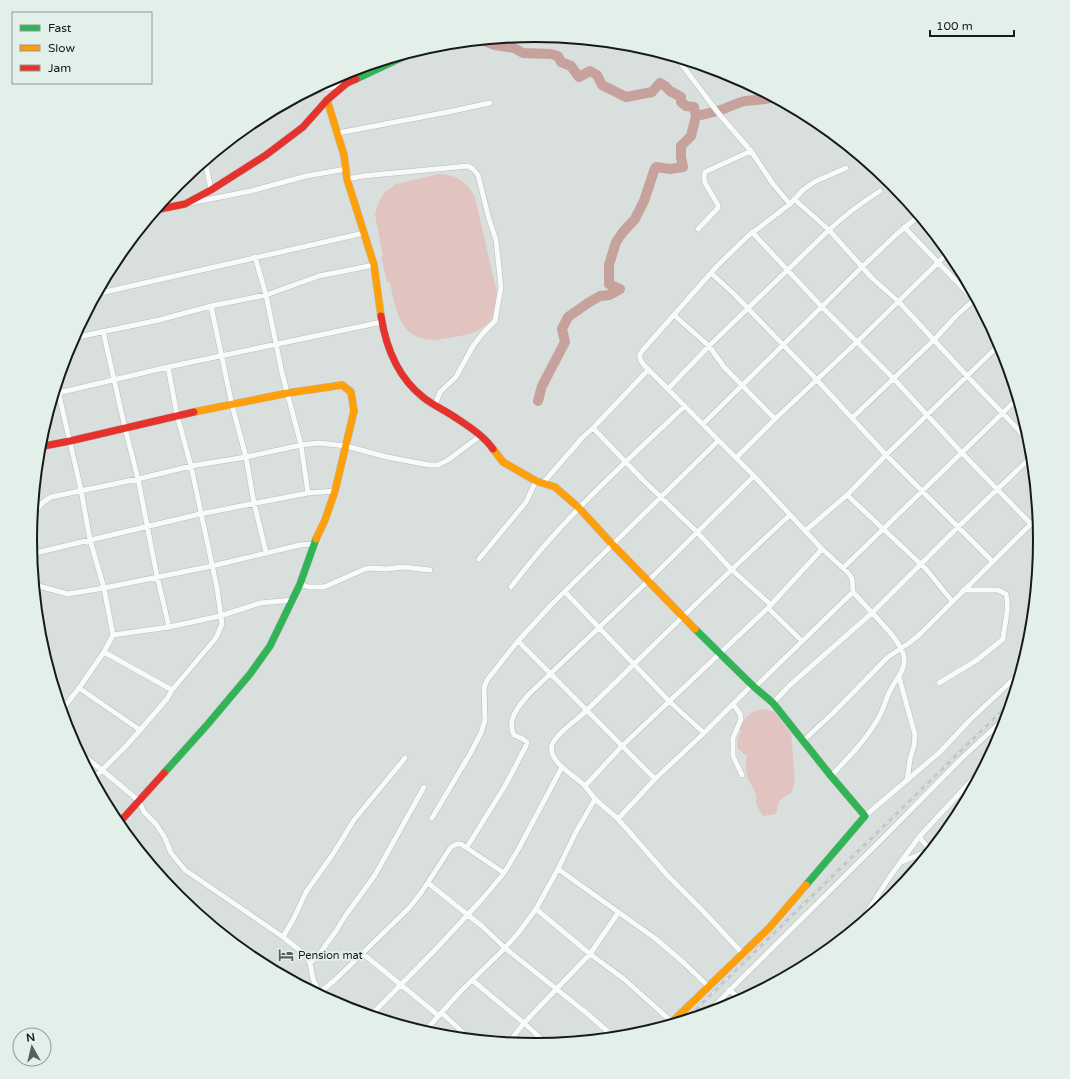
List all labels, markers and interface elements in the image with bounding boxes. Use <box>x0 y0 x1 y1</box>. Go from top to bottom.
legend <box>12 12 152 84</box>
scale bar <box>930 12 1014 38</box>
text: 100 m <box>936 19 973 33</box>
text: Fast <box>48 21 72 35</box>
text: Slow <box>48 41 75 55</box>
text: Jam <box>48 61 71 75</box>
hotel icon: Pension mat <box>277 946 295 964</box>
place label: Pension mat <box>298 949 363 962</box>
north arrow <box>12 1027 52 1067</box>
text: N <box>25 1031 36 1045</box>

